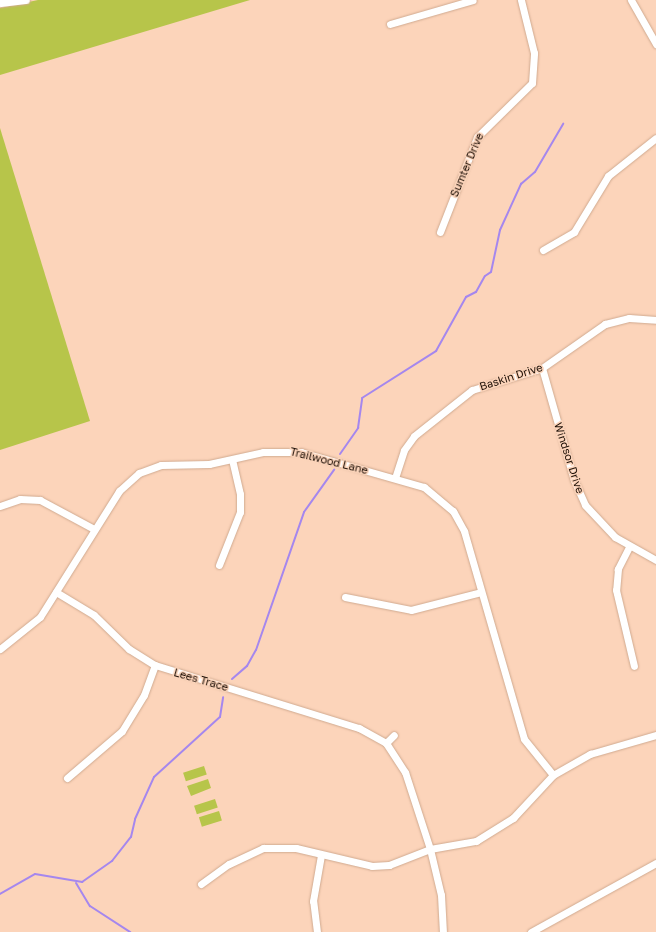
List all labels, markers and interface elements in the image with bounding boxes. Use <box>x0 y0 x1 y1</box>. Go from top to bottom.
street label: Sumter Drive <box>448 131 486 199</box>
street label: Baskin Drive <box>478 361 544 393</box>
street label: Windsor Drive <box>551 421 587 495</box>
street label: Trailwood Lane <box>289 445 369 477</box>
street label: Lees Trace <box>172 666 230 694</box>

